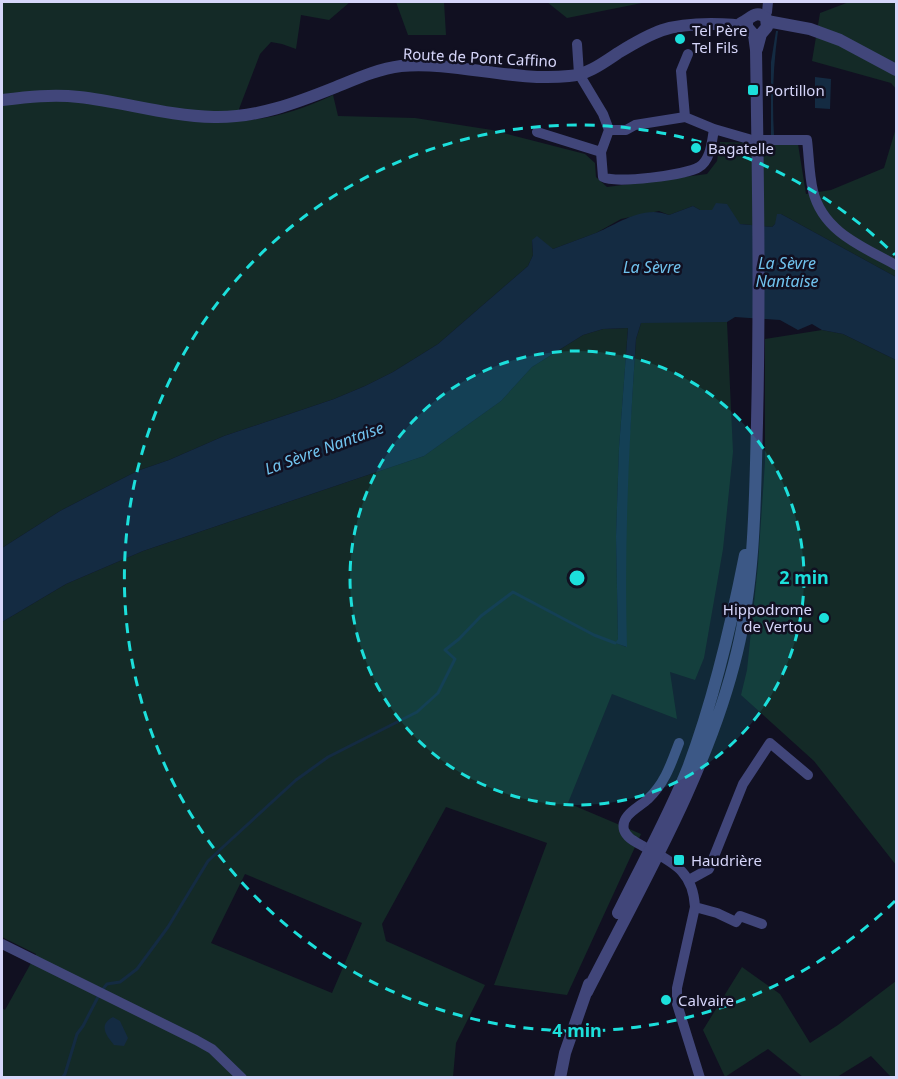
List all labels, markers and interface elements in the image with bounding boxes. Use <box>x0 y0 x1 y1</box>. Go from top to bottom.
place label: Tel Père Tel Fils <box>692 20 747 57</box>
marker: Tel Père Tel Fils <box>673 32 687 46</box>
street label: Route de Pont Caffino <box>402 43 558 71</box>
place label: Portillon <box>765 80 825 100</box>
marker: Portillon <box>746 83 760 97</box>
place label: Bagatelle <box>708 138 774 158</box>
marker: Bagatelle <box>689 141 703 155</box>
water label: La Sèvre Nantaise <box>755 252 819 292</box>
water label: La Sèvre <box>623 256 681 278</box>
water label: La Sèvre Nantaise <box>261 416 387 480</box>
text: 2 min <box>779 565 829 589</box>
centre of rings <box>567 568 587 588</box>
place label: Hippodrome de Vertou <box>723 599 812 636</box>
marker: Hippodrome de Vertou <box>817 611 831 625</box>
place label: Haudrière <box>691 850 762 870</box>
marker: Haudrière <box>672 853 686 867</box>
place label: Calvaire <box>678 990 734 1010</box>
marker: Calvaire <box>659 993 673 1007</box>
text: 4 min <box>552 1018 602 1042</box>

